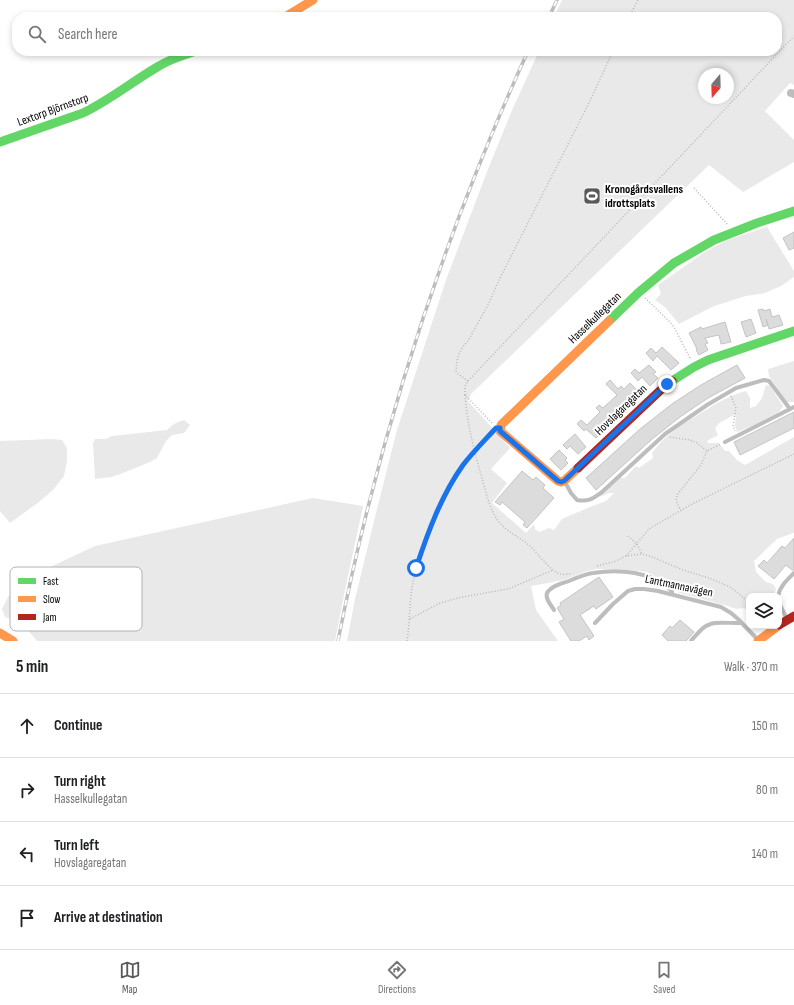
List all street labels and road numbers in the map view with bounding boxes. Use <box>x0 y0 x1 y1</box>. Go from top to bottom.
street label: Lextorp Björnstorp <box>15 90 91 130</box>
street label: Hasselkullegatan <box>565 289 625 347</box>
street label: Hovslagaregatan <box>592 381 650 439</box>
street label: Lantmannavägen <box>644 572 714 600</box>

